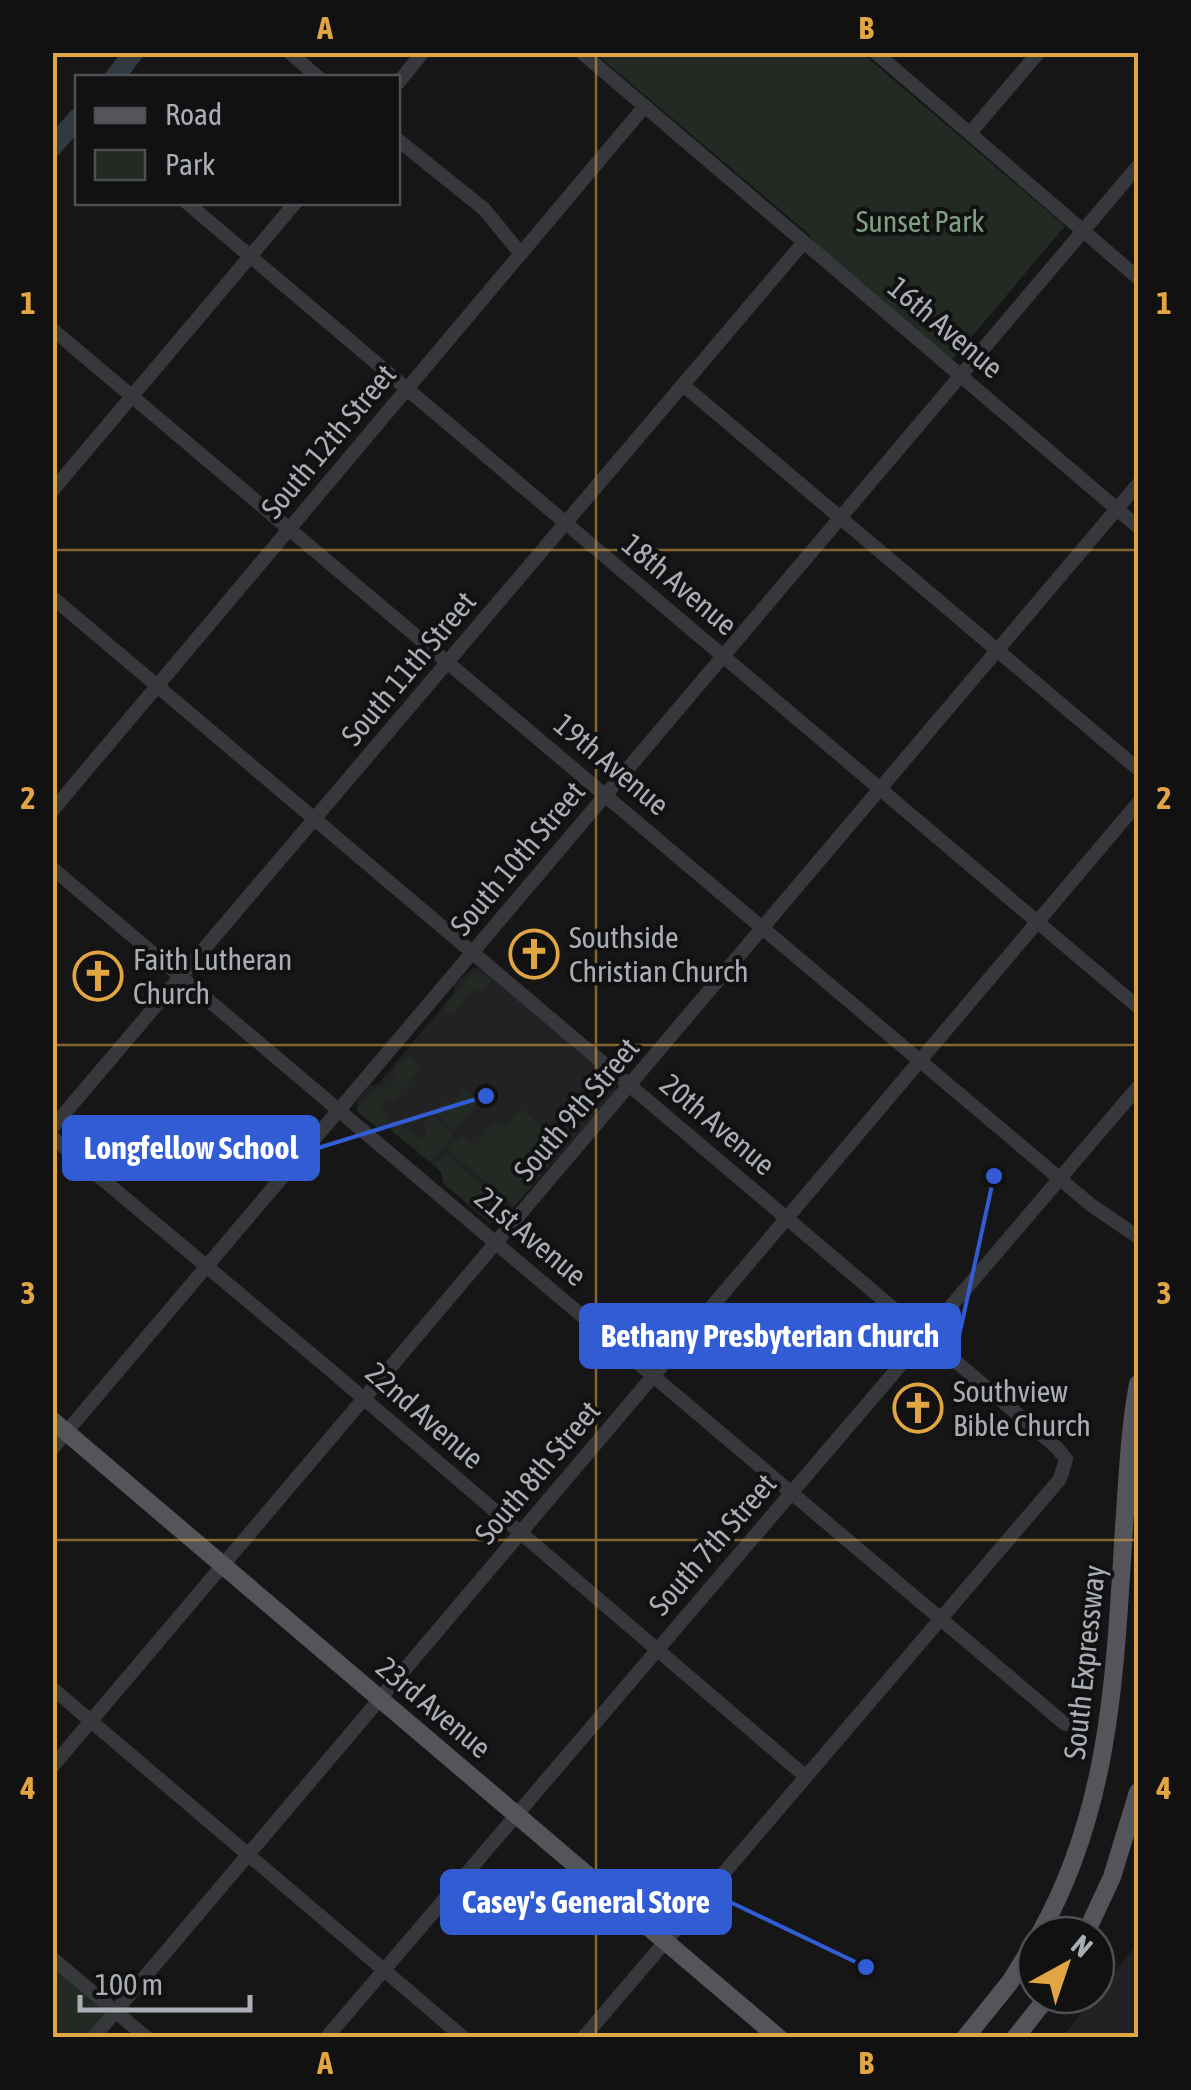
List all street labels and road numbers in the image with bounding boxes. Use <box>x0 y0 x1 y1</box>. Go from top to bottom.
street label: 16th Avenue <box>882 269 1010 385</box>
street label: South 12th Street <box>254 357 402 525</box>
street label: 18th Avenue <box>616 526 744 642</box>
street label: South 11th Street <box>334 584 482 752</box>
street label: 19th Avenue <box>548 706 676 822</box>
street label: South 10th Street <box>443 774 591 942</box>
street label: South 9th Street <box>507 1031 645 1187</box>
street label: 20th Avenue <box>654 1066 782 1182</box>
street label: 21st Avenue <box>469 1180 593 1292</box>
street label: 22nd Avenue <box>359 1355 491 1475</box>
street label: South 8th Street <box>468 1394 606 1550</box>
street label: South 7th Street <box>642 1467 782 1621</box>
street label: South Expressway <box>1057 1563 1111 1761</box>
street label: 23rd Avenue <box>370 1649 498 1765</box>

